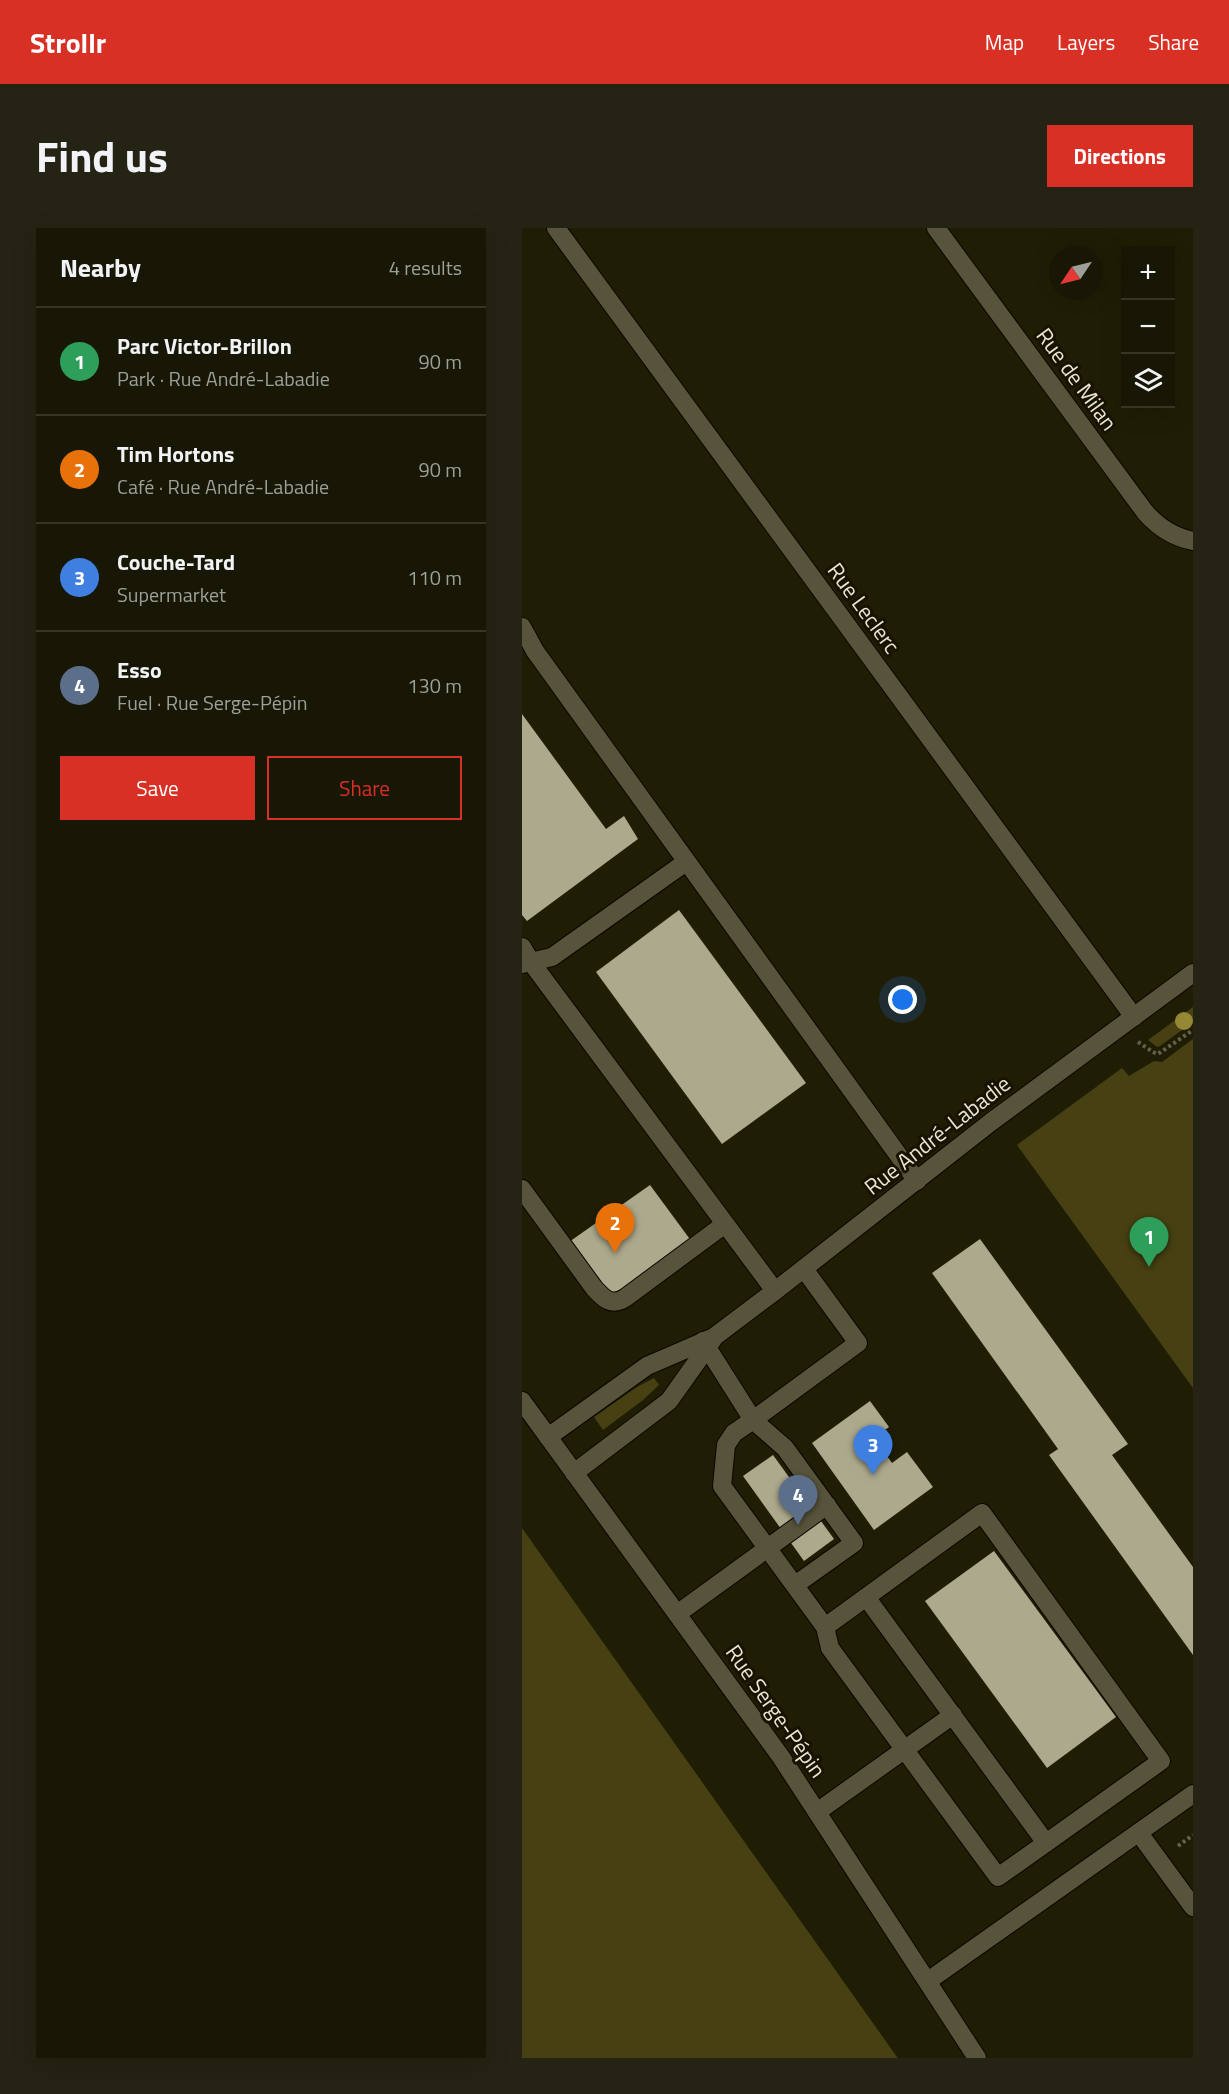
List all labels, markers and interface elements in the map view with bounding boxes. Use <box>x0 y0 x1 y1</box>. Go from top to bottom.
text: Strollr <box>30 21 106 64</box>
text: Map <box>985 26 1024 58</box>
text: Layers <box>1057 26 1115 58</box>
text: Share <box>1148 26 1199 58</box>
text: Find us <box>36 124 168 188</box>
button: Directions <box>1047 125 1193 187</box>
north arrow <box>1049 246 1103 300</box>
map controls <box>1121 246 1175 408</box>
button: + <box>1121 246 1175 300</box>
text: Nearby <box>60 248 141 287</box>
text: 4 results <box>389 252 462 283</box>
button: − <box>1121 300 1175 354</box>
street label: Rue de Milan <box>1028 320 1126 438</box>
text: Parc Victor-Brillon <box>117 329 292 363</box>
text: 1 <box>74 346 85 377</box>
text: 90 m <box>418 346 462 377</box>
button: layers <box>1121 354 1175 408</box>
text: Park · Rue André-Labadie <box>117 363 330 394</box>
text: Tim Hortons <box>117 437 234 471</box>
text: 2 <box>74 454 85 485</box>
text: 90 m <box>418 454 462 485</box>
text: Café · Rue André-Labadie <box>117 471 329 502</box>
text: Couche-Tard <box>117 545 235 579</box>
street label: Rue Leclerc <box>819 555 909 661</box>
text: 3 <box>74 562 85 593</box>
text: 110 m <box>407 562 462 593</box>
text: Supermarket <box>117 579 226 610</box>
text: Esso <box>117 653 162 687</box>
text: 4 <box>74 670 85 701</box>
text: 130 m <box>407 670 462 701</box>
text: Fuel · Rue Serge-Pépin <box>117 687 307 718</box>
button: Save <box>60 756 255 820</box>
button: Share <box>267 756 462 820</box>
your location <box>888 985 917 1014</box>
street label: Rue André-Labadie <box>857 1067 1017 1203</box>
pin: 2 <box>596 1204 634 1253</box>
pin: 1 <box>1130 1218 1168 1267</box>
pin: 3 <box>854 1426 892 1475</box>
pin: 4 <box>778 1476 818 1525</box>
street label: Rue Serge-Pépin <box>717 1637 835 1785</box>

